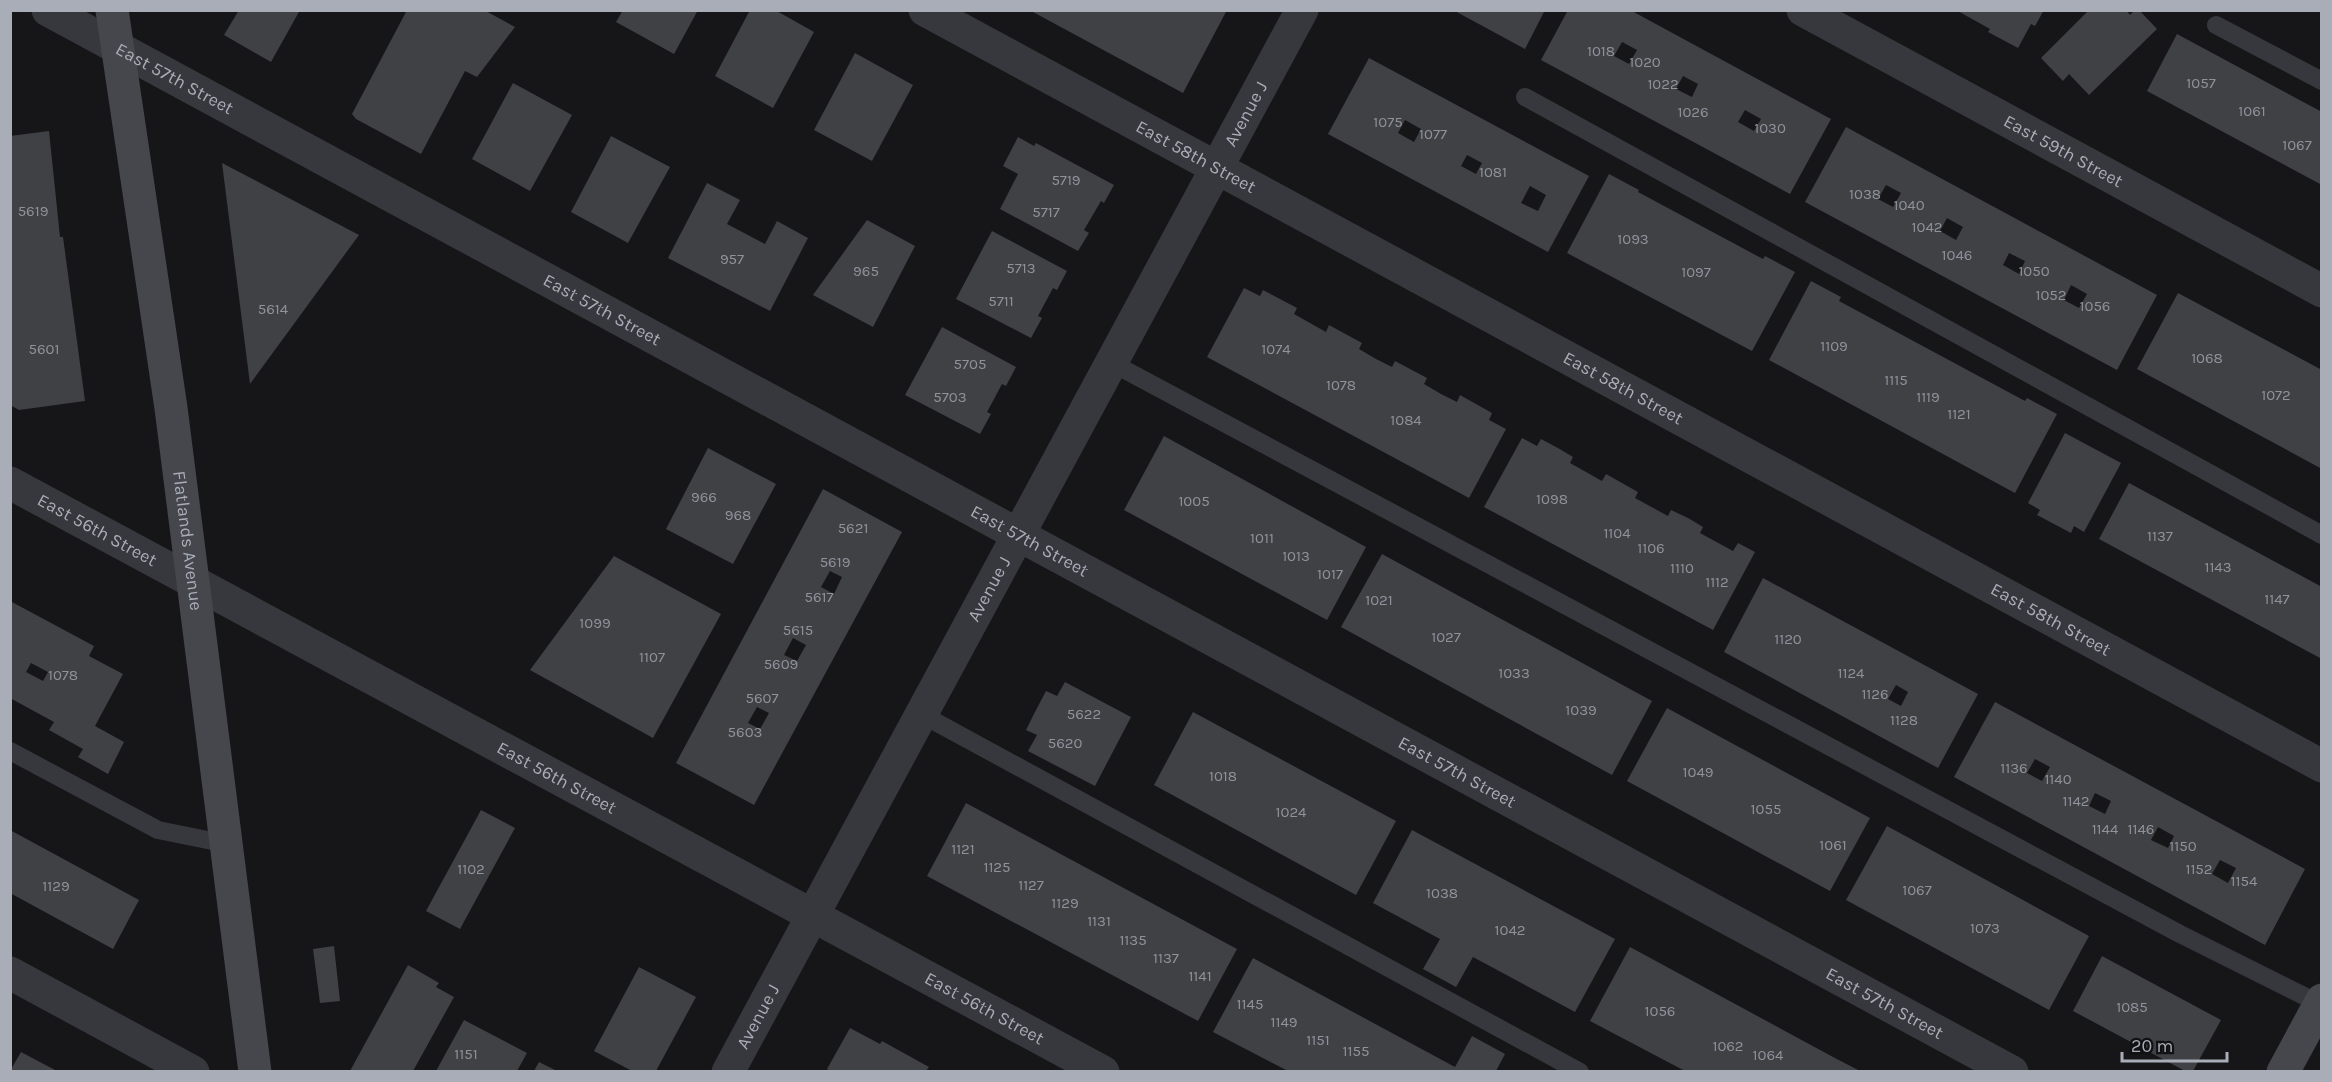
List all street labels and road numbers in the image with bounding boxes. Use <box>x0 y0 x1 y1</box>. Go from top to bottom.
street label: East 57th Street <box>112 38 238 119</box>
street label: Avenue J <box>1219 78 1272 150</box>
street label: East 59th Street <box>2000 110 2127 192</box>
street label: East 58th Street <box>1132 115 1260 198</box>
street label: East 57th Street <box>539 269 665 351</box>
street label: East 58th Street <box>1559 347 1687 429</box>
street label: Flatlands Avenue <box>168 469 208 612</box>
street label: East 56th Street <box>34 489 161 571</box>
street label: East 57th Street <box>967 500 1093 582</box>
street label: Avenue J <box>963 553 1016 625</box>
street label: East 58th Street <box>1987 578 2115 661</box>
street label: East 57th Street <box>1394 731 1520 813</box>
street label: East 56th Street <box>493 736 620 819</box>
street label: East 57th Street <box>1822 962 1948 1044</box>
street label: East 56th Street <box>921 967 1048 1049</box>
street label: Avenue J <box>731 980 784 1053</box>

